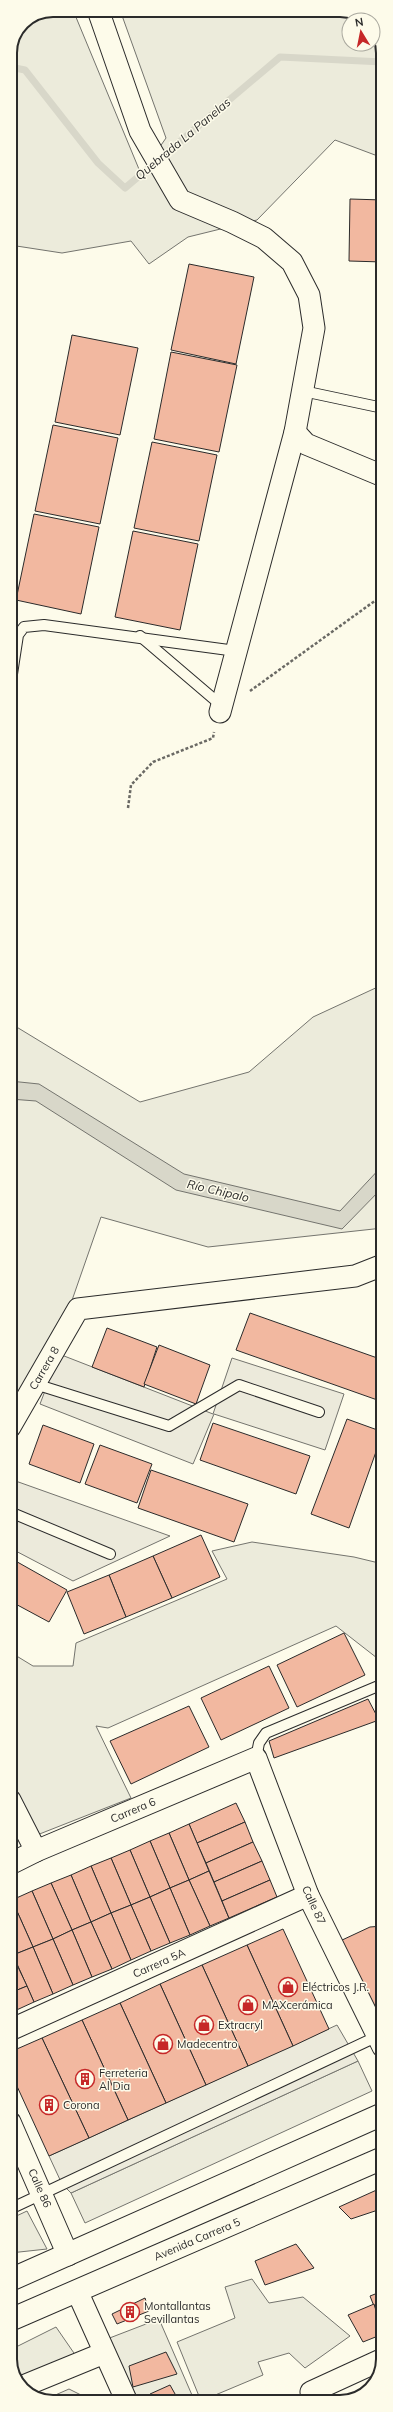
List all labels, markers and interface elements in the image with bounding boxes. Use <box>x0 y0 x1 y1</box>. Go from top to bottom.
north arrow <box>341 12 381 52</box>
text: N <box>354 15 365 30</box>
water label: Quebrada La Panelas <box>132 94 234 183</box>
water label: Río Chipalo <box>186 1176 251 1205</box>
street label: Carrera 8 <box>26 1343 62 1392</box>
street label: Carrera 6 <box>108 1794 158 1826</box>
street label: Calle 87 <box>299 1883 329 1927</box>
street label: Carrera 5A <box>131 1945 187 1981</box>
shop icon: Eléctricos J.R. <box>277 1976 299 1998</box>
place label: Eléctricos J.R. <box>302 1980 369 1994</box>
shop icon: MAXcerámica <box>237 1994 259 2016</box>
place label: MAXcerámica <box>262 1998 333 2012</box>
shop icon: Extracryl <box>193 2014 215 2036</box>
place label: Extracryl <box>218 2018 263 2032</box>
shop icon: Madecentro <box>152 2033 174 2055</box>
place label: Madecentro <box>177 2037 237 2051</box>
place label: Ferreteria Al Dia <box>99 2066 148 2093</box>
building icon: Ferreteria Al Dia <box>74 2068 96 2090</box>
building icon: Corona <box>38 2094 60 2116</box>
place label: Corona <box>63 2098 100 2112</box>
street label: Calle 86 <box>25 2166 55 2210</box>
street label: Avenida Carrera 5 <box>152 2214 243 2264</box>
place label: Montallantas Sevillantas <box>144 2299 211 2326</box>
building icon: Montallantas Sevillantas <box>119 2301 141 2323</box>

